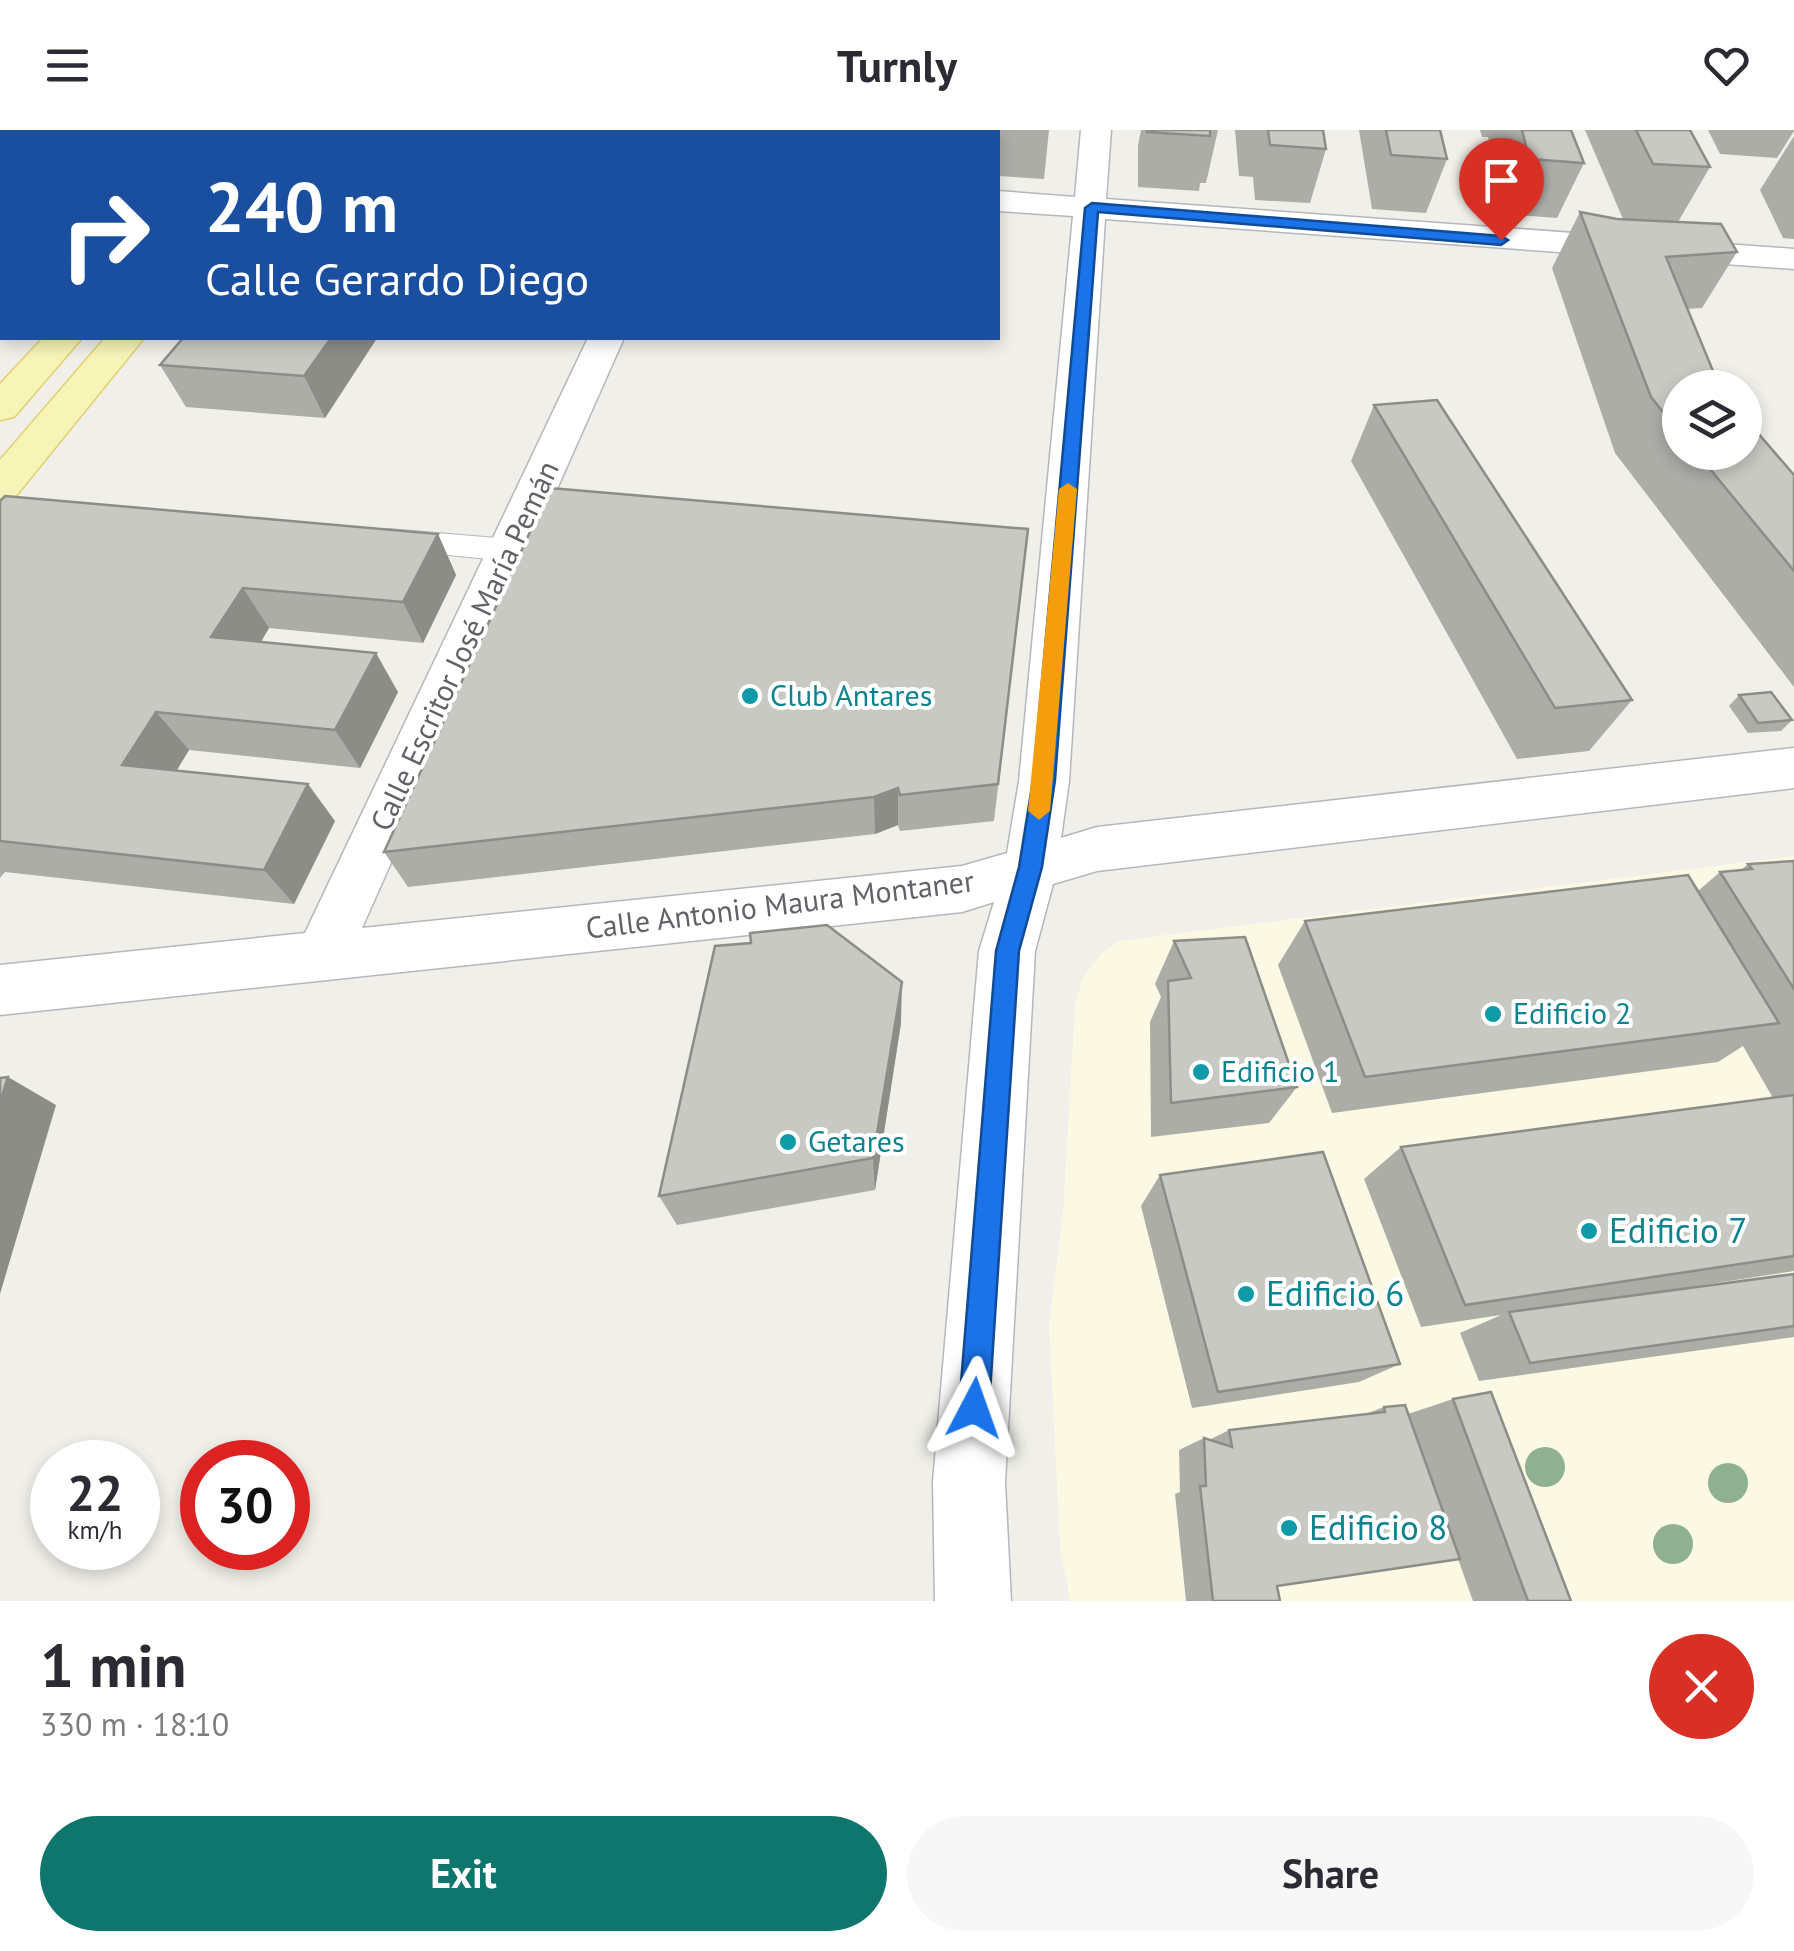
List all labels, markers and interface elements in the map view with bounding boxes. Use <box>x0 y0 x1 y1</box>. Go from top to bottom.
text: Turnly <box>837 36 957 94</box>
icon: menu <box>40 38 95 93</box>
icon: heart <box>1699 38 1754 93</box>
pin <box>1459 138 1544 241</box>
icon: arrive <box>1474 153 1529 208</box>
text: 240 m <box>205 161 398 251</box>
icon: right <box>40 170 170 300</box>
text: Calle Gerardo Diego <box>205 249 589 307</box>
map controls <box>1662 370 1762 470</box>
button: layers <box>1662 370 1762 470</box>
street label: Calle Escritor José María Pemán <box>361 454 567 837</box>
place label: Club Antares <box>770 675 932 714</box>
marker: Club Antares <box>739 685 761 707</box>
street label: Calle Antonio Maura Montaner <box>584 860 976 947</box>
place label: Edificio 2 <box>1513 993 1631 1032</box>
marker: Edificio 2 <box>1482 1003 1504 1025</box>
place label: Edificio 1 <box>1221 1051 1339 1090</box>
marker: Edificio 1 <box>1190 1061 1212 1083</box>
place label: Getares <box>808 1121 905 1160</box>
marker: Getares <box>777 1131 799 1153</box>
place label: Edificio 7 <box>1609 1207 1747 1253</box>
marker: Edificio 7 <box>1578 1220 1600 1242</box>
place label: Edificio 6 <box>1266 1270 1404 1316</box>
marker: Edificio 6 <box>1235 1283 1257 1305</box>
position arrow <box>922 1356 1026 1460</box>
speed limit sign: 30 <box>180 1440 310 1570</box>
text: 22 <box>67 1460 123 1525</box>
place label: Edificio 8 <box>1309 1504 1447 1550</box>
text: km/h <box>68 1514 122 1546</box>
marker: Edificio 8 <box>1278 1517 1300 1539</box>
text: 1 min <box>40 1626 186 1704</box>
button: close <box>1649 1634 1754 1739</box>
text: 330 m · 18:10 <box>40 1703 229 1745</box>
button: Exit <box>40 1816 887 1931</box>
button: Share <box>907 1816 1754 1931</box>

